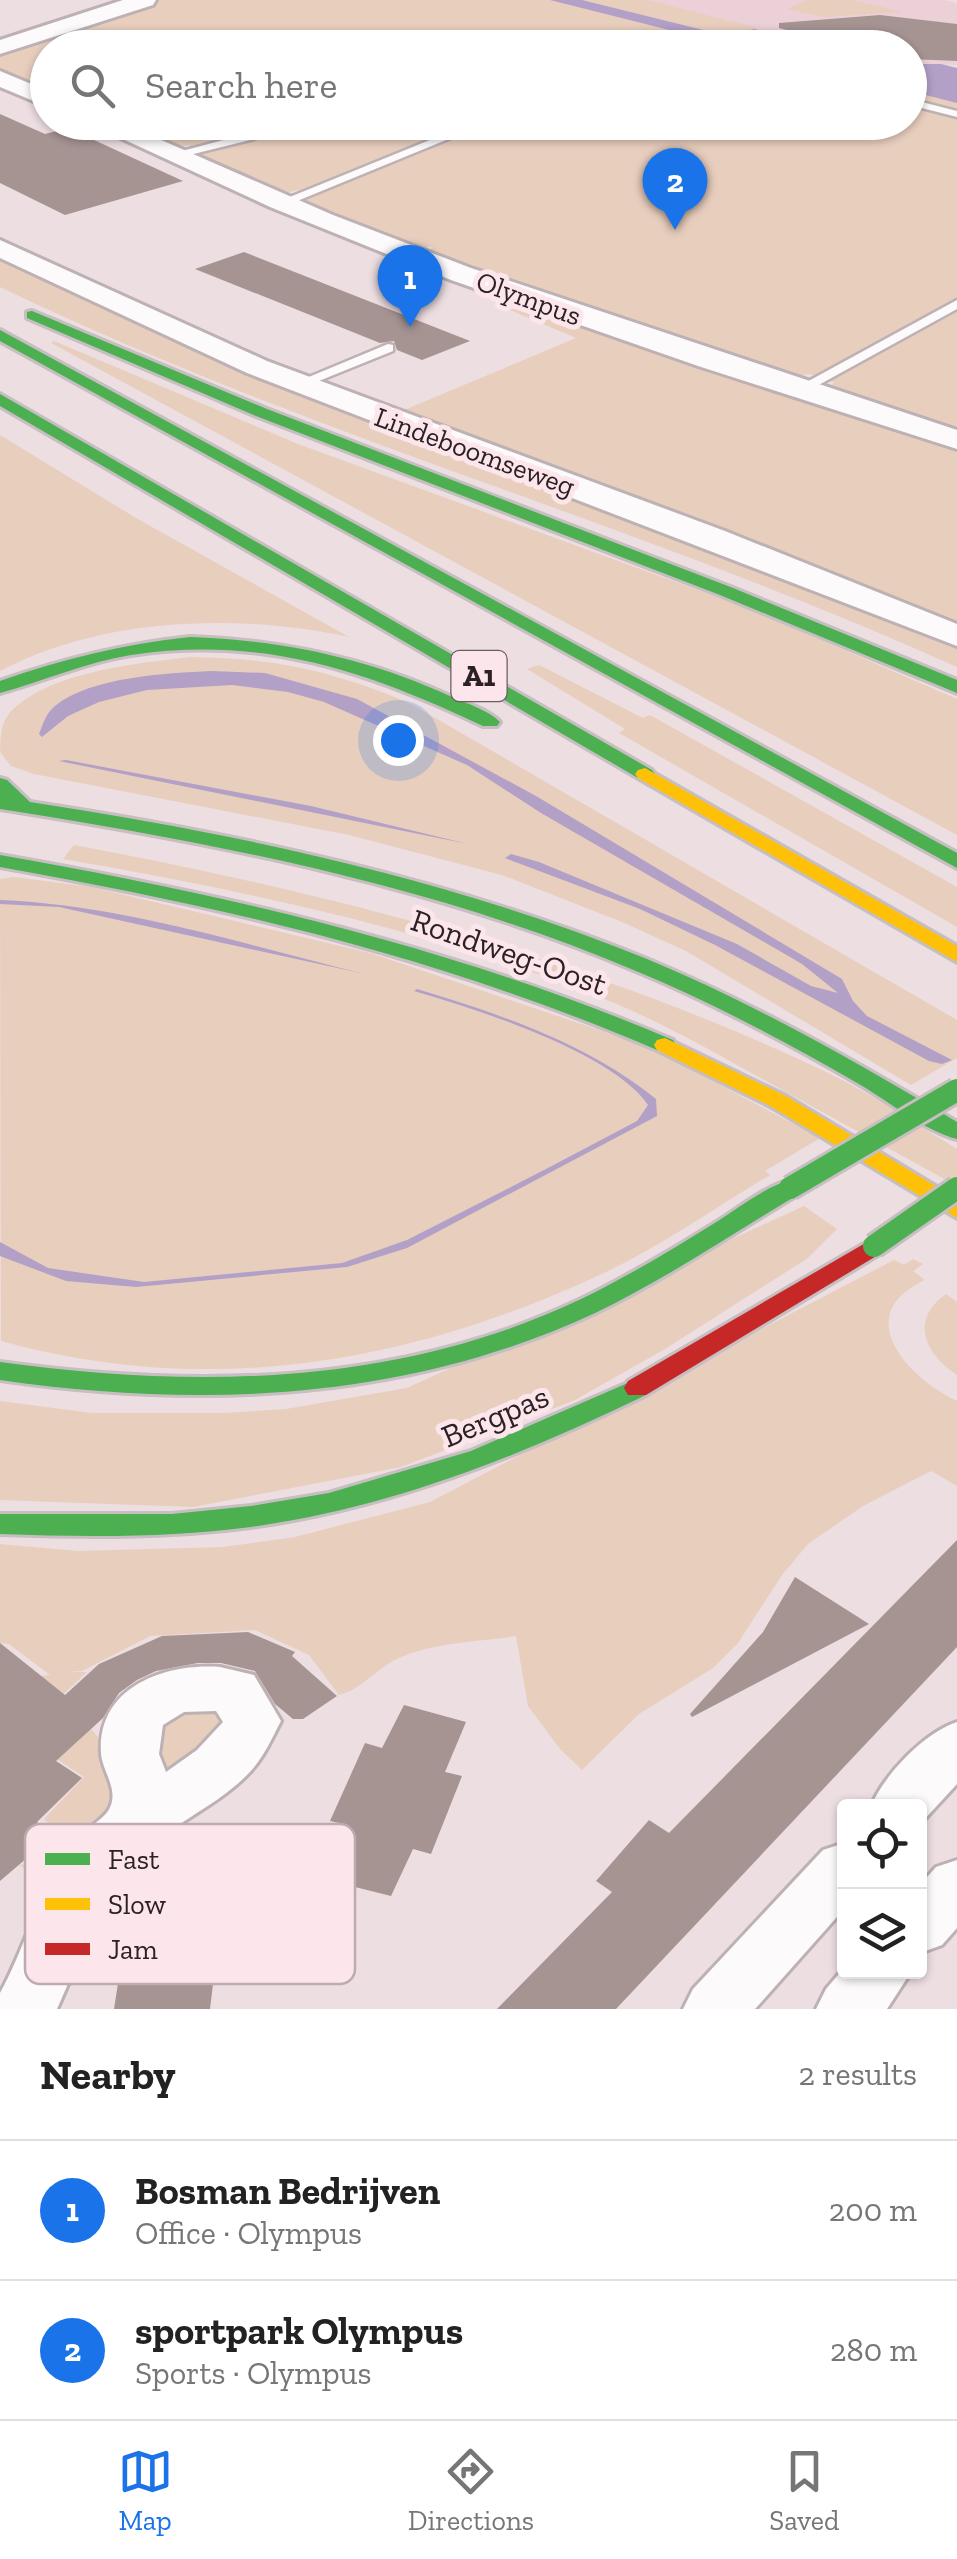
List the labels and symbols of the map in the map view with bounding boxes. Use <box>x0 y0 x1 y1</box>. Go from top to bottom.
pin: 2 <box>642 148 708 230</box>
pin: 1 <box>378 245 442 327</box>
street label: Olympus <box>472 264 586 333</box>
street label: Lindeboomseweg <box>370 400 579 503</box>
road number: A1 <box>452 651 506 701</box>
your location <box>373 715 424 766</box>
street label: Rondweg-Oost <box>406 901 612 1003</box>
street label: Bergpas <box>436 1377 554 1455</box>
legend <box>25 1824 355 1984</box>
text: Fast <box>108 1843 160 1876</box>
text: Slow <box>108 1888 166 1921</box>
text: Jam <box>108 1933 158 1966</box>

